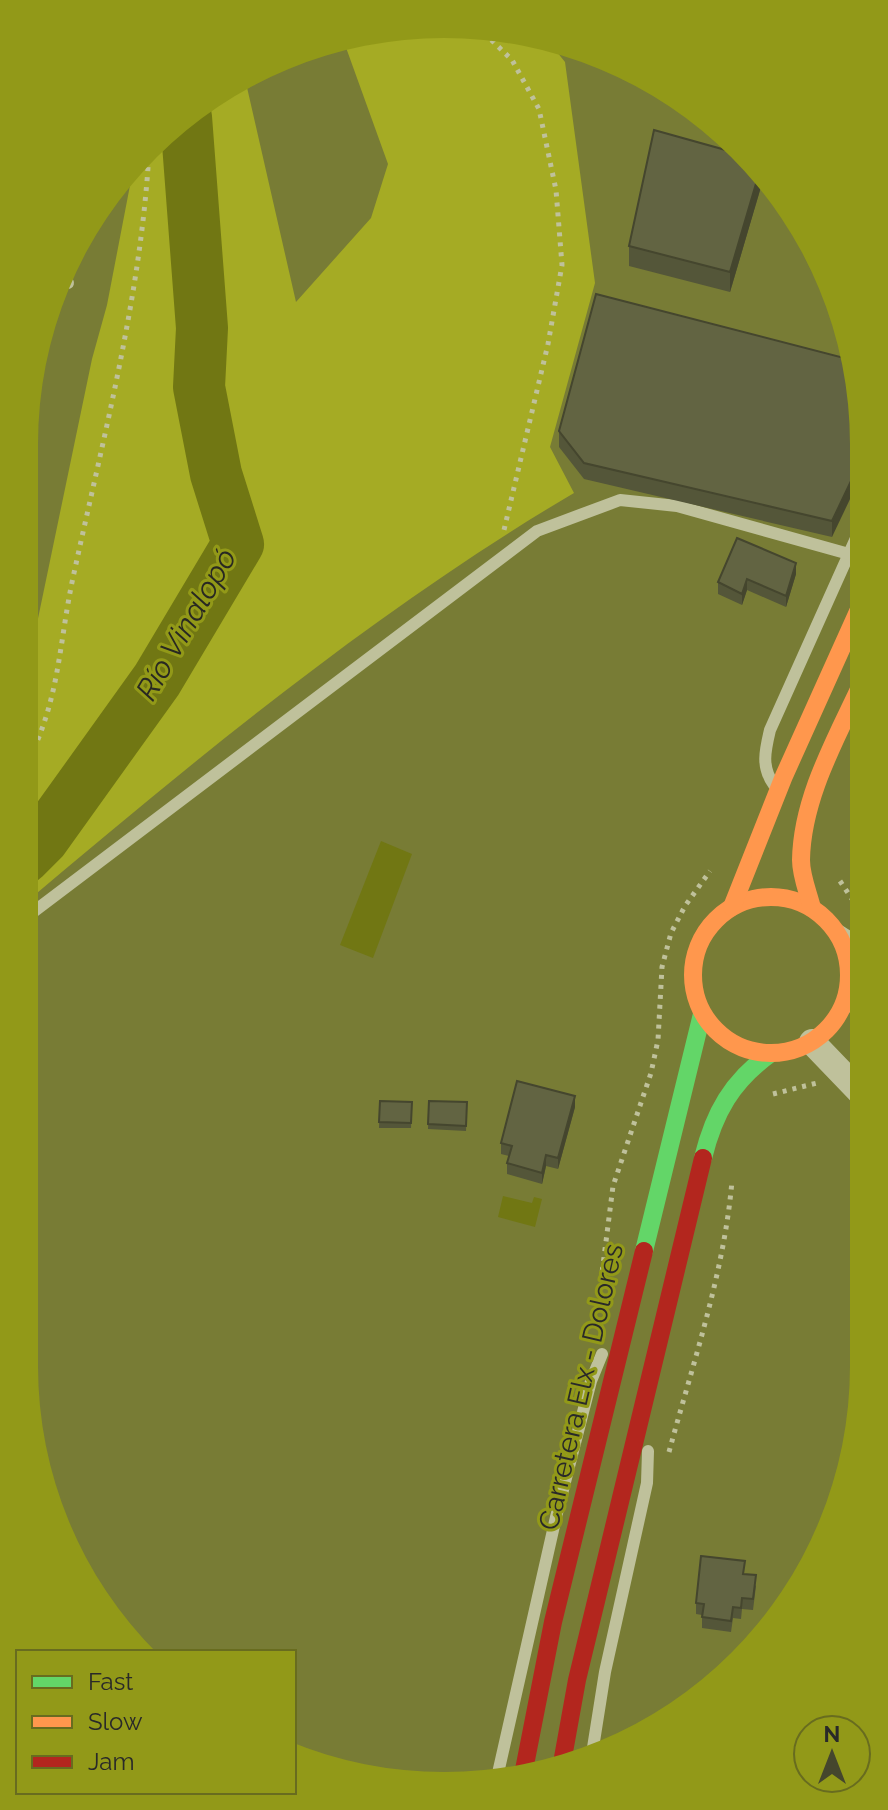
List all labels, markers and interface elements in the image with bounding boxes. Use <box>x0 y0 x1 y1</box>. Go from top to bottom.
water label: Río Vinalopó <box>129 542 243 706</box>
street label: Carretera Elx - Dolores <box>532 1241 630 1533</box>
legend <box>16 1650 296 1794</box>
text: Fast <box>88 1667 133 1696</box>
text: Slow <box>88 1707 143 1736</box>
north arrow <box>792 1714 872 1794</box>
text: N <box>824 1721 840 1747</box>
text: Jam <box>88 1747 134 1776</box>

